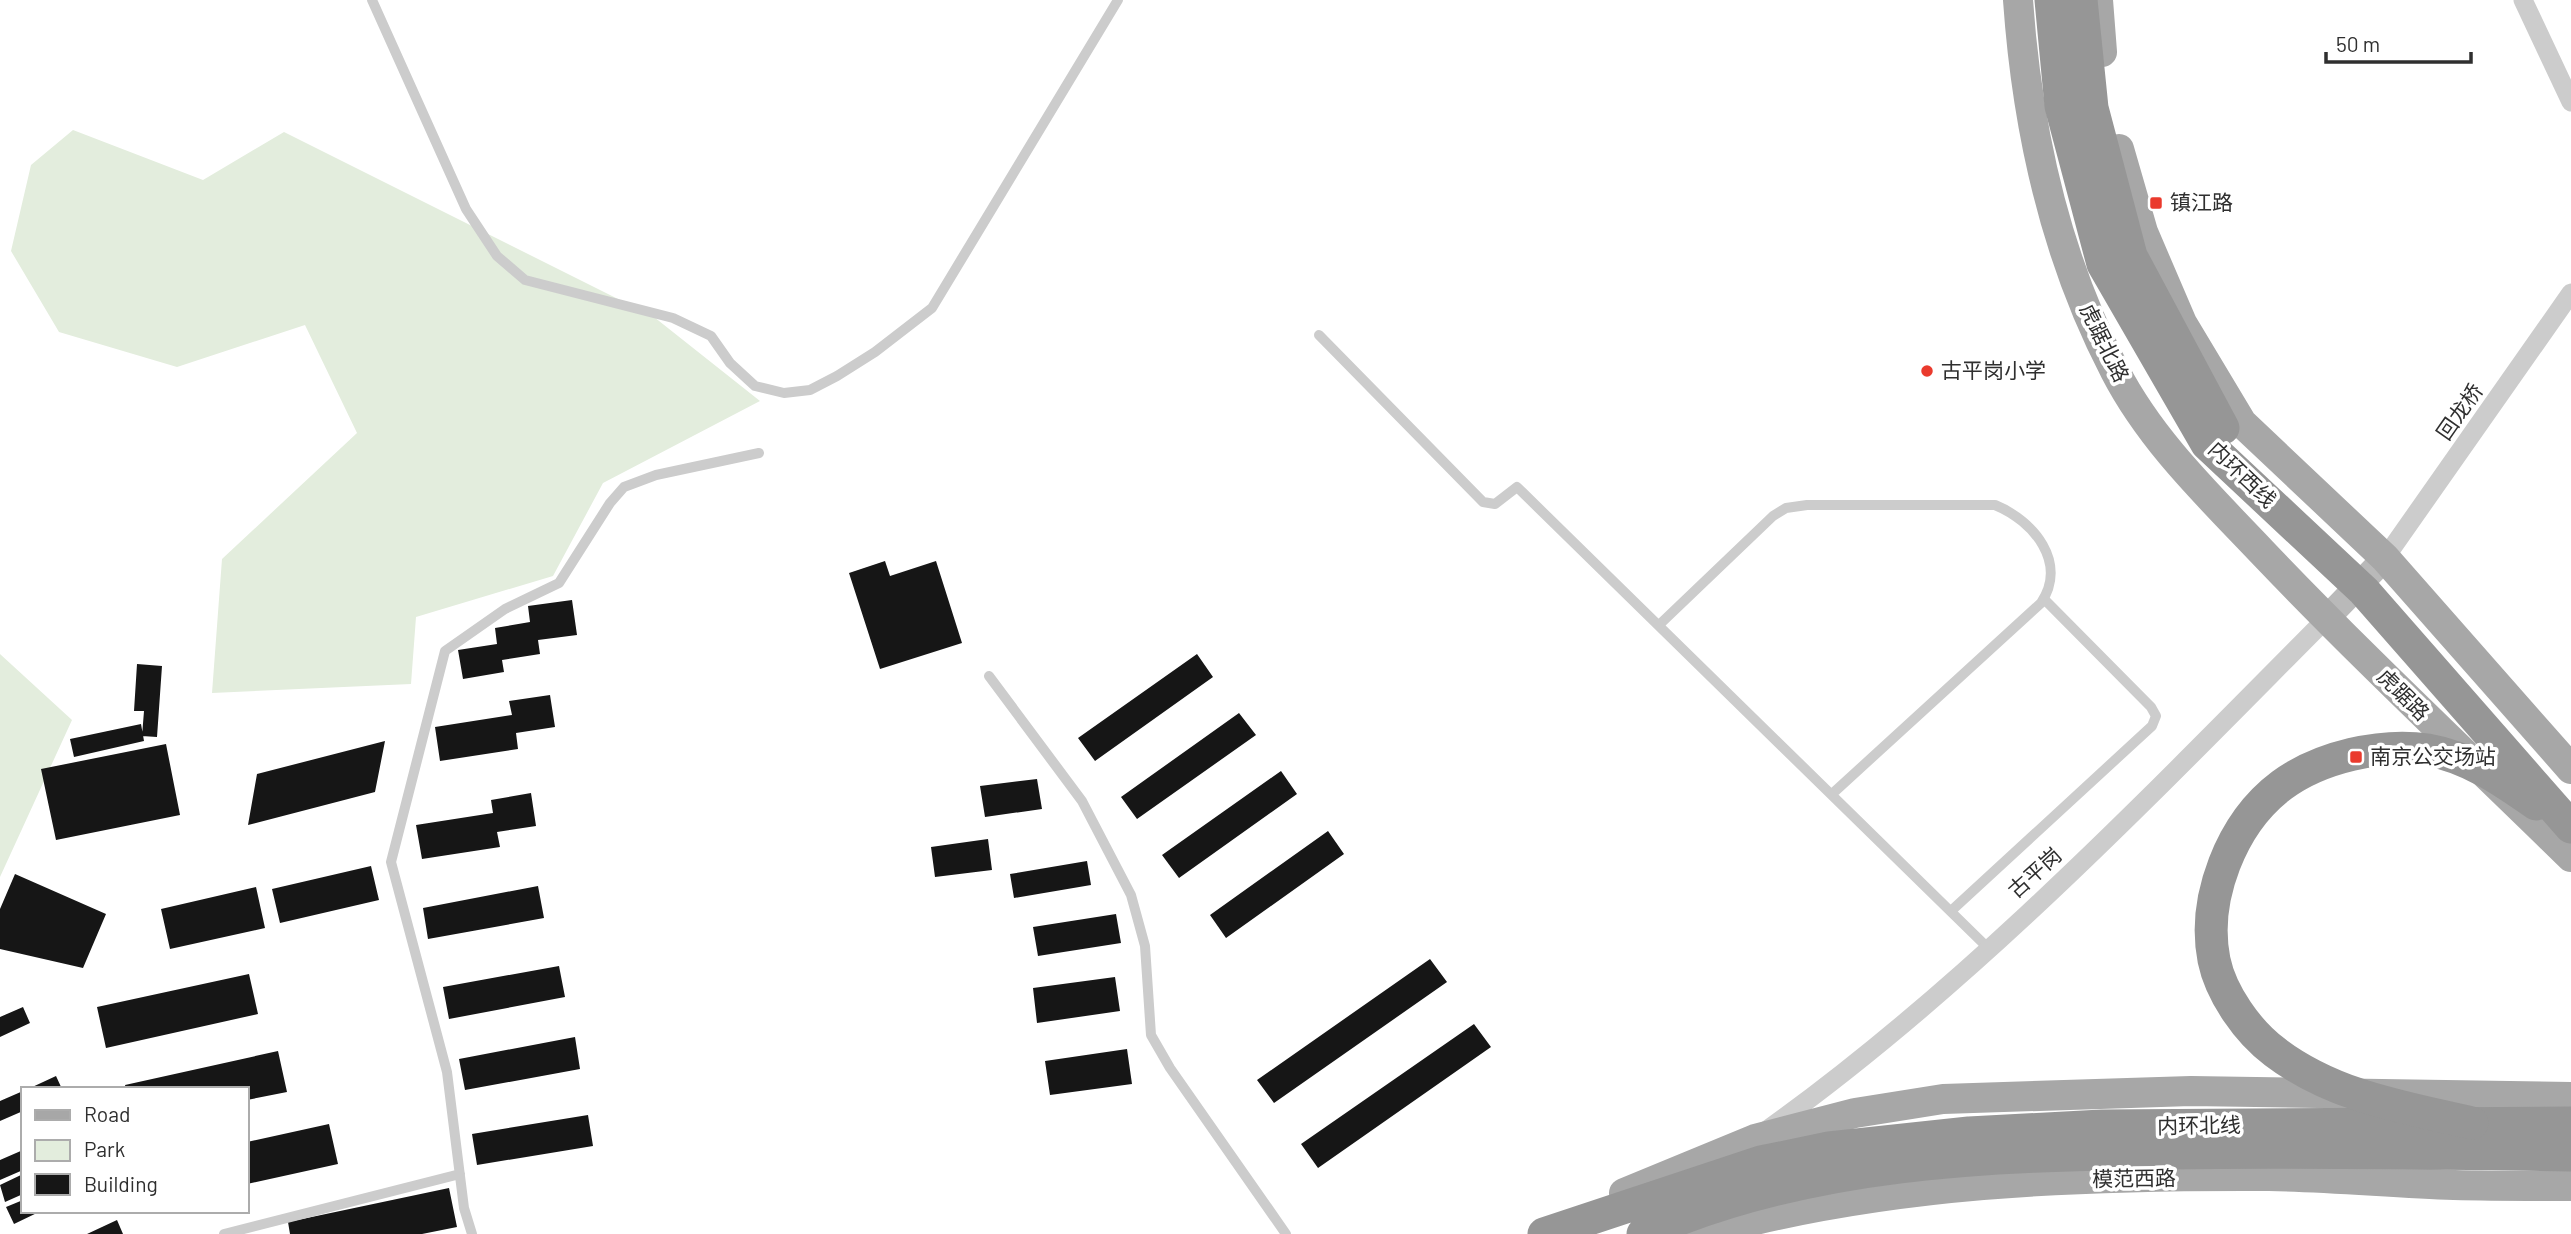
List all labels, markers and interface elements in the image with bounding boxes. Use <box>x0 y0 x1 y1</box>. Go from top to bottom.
scale bar <box>2326 21 2471 65</box>
text: 50 m <box>2336 31 2380 56</box>
place label: 镇江路 <box>2170 189 2233 214</box>
marker: 镇江路 <box>2148 195 2164 211</box>
street label: 虎踞北路 <box>2076 299 2135 386</box>
place label: 古平岗小学 <box>1941 357 2046 382</box>
marker: 古平岗小学 <box>1919 363 1935 379</box>
street label: 回龙桥 <box>2430 378 2487 444</box>
street label: 内环西线 <box>2204 436 2282 512</box>
street label: 虎踞路 <box>2373 663 2435 725</box>
place label: 南京公交场站 <box>2370 743 2496 768</box>
marker: 南京公交场站 <box>2348 749 2364 765</box>
street label: 古平岗 <box>2002 842 2066 902</box>
legend <box>21 1087 248 1213</box>
text: Road <box>84 1101 130 1126</box>
street label: 内环北线 <box>2157 1111 2241 1138</box>
text: Park <box>84 1136 125 1161</box>
street label: 模范西路 <box>2092 1164 2176 1191</box>
text: Building <box>84 1171 158 1196</box>

